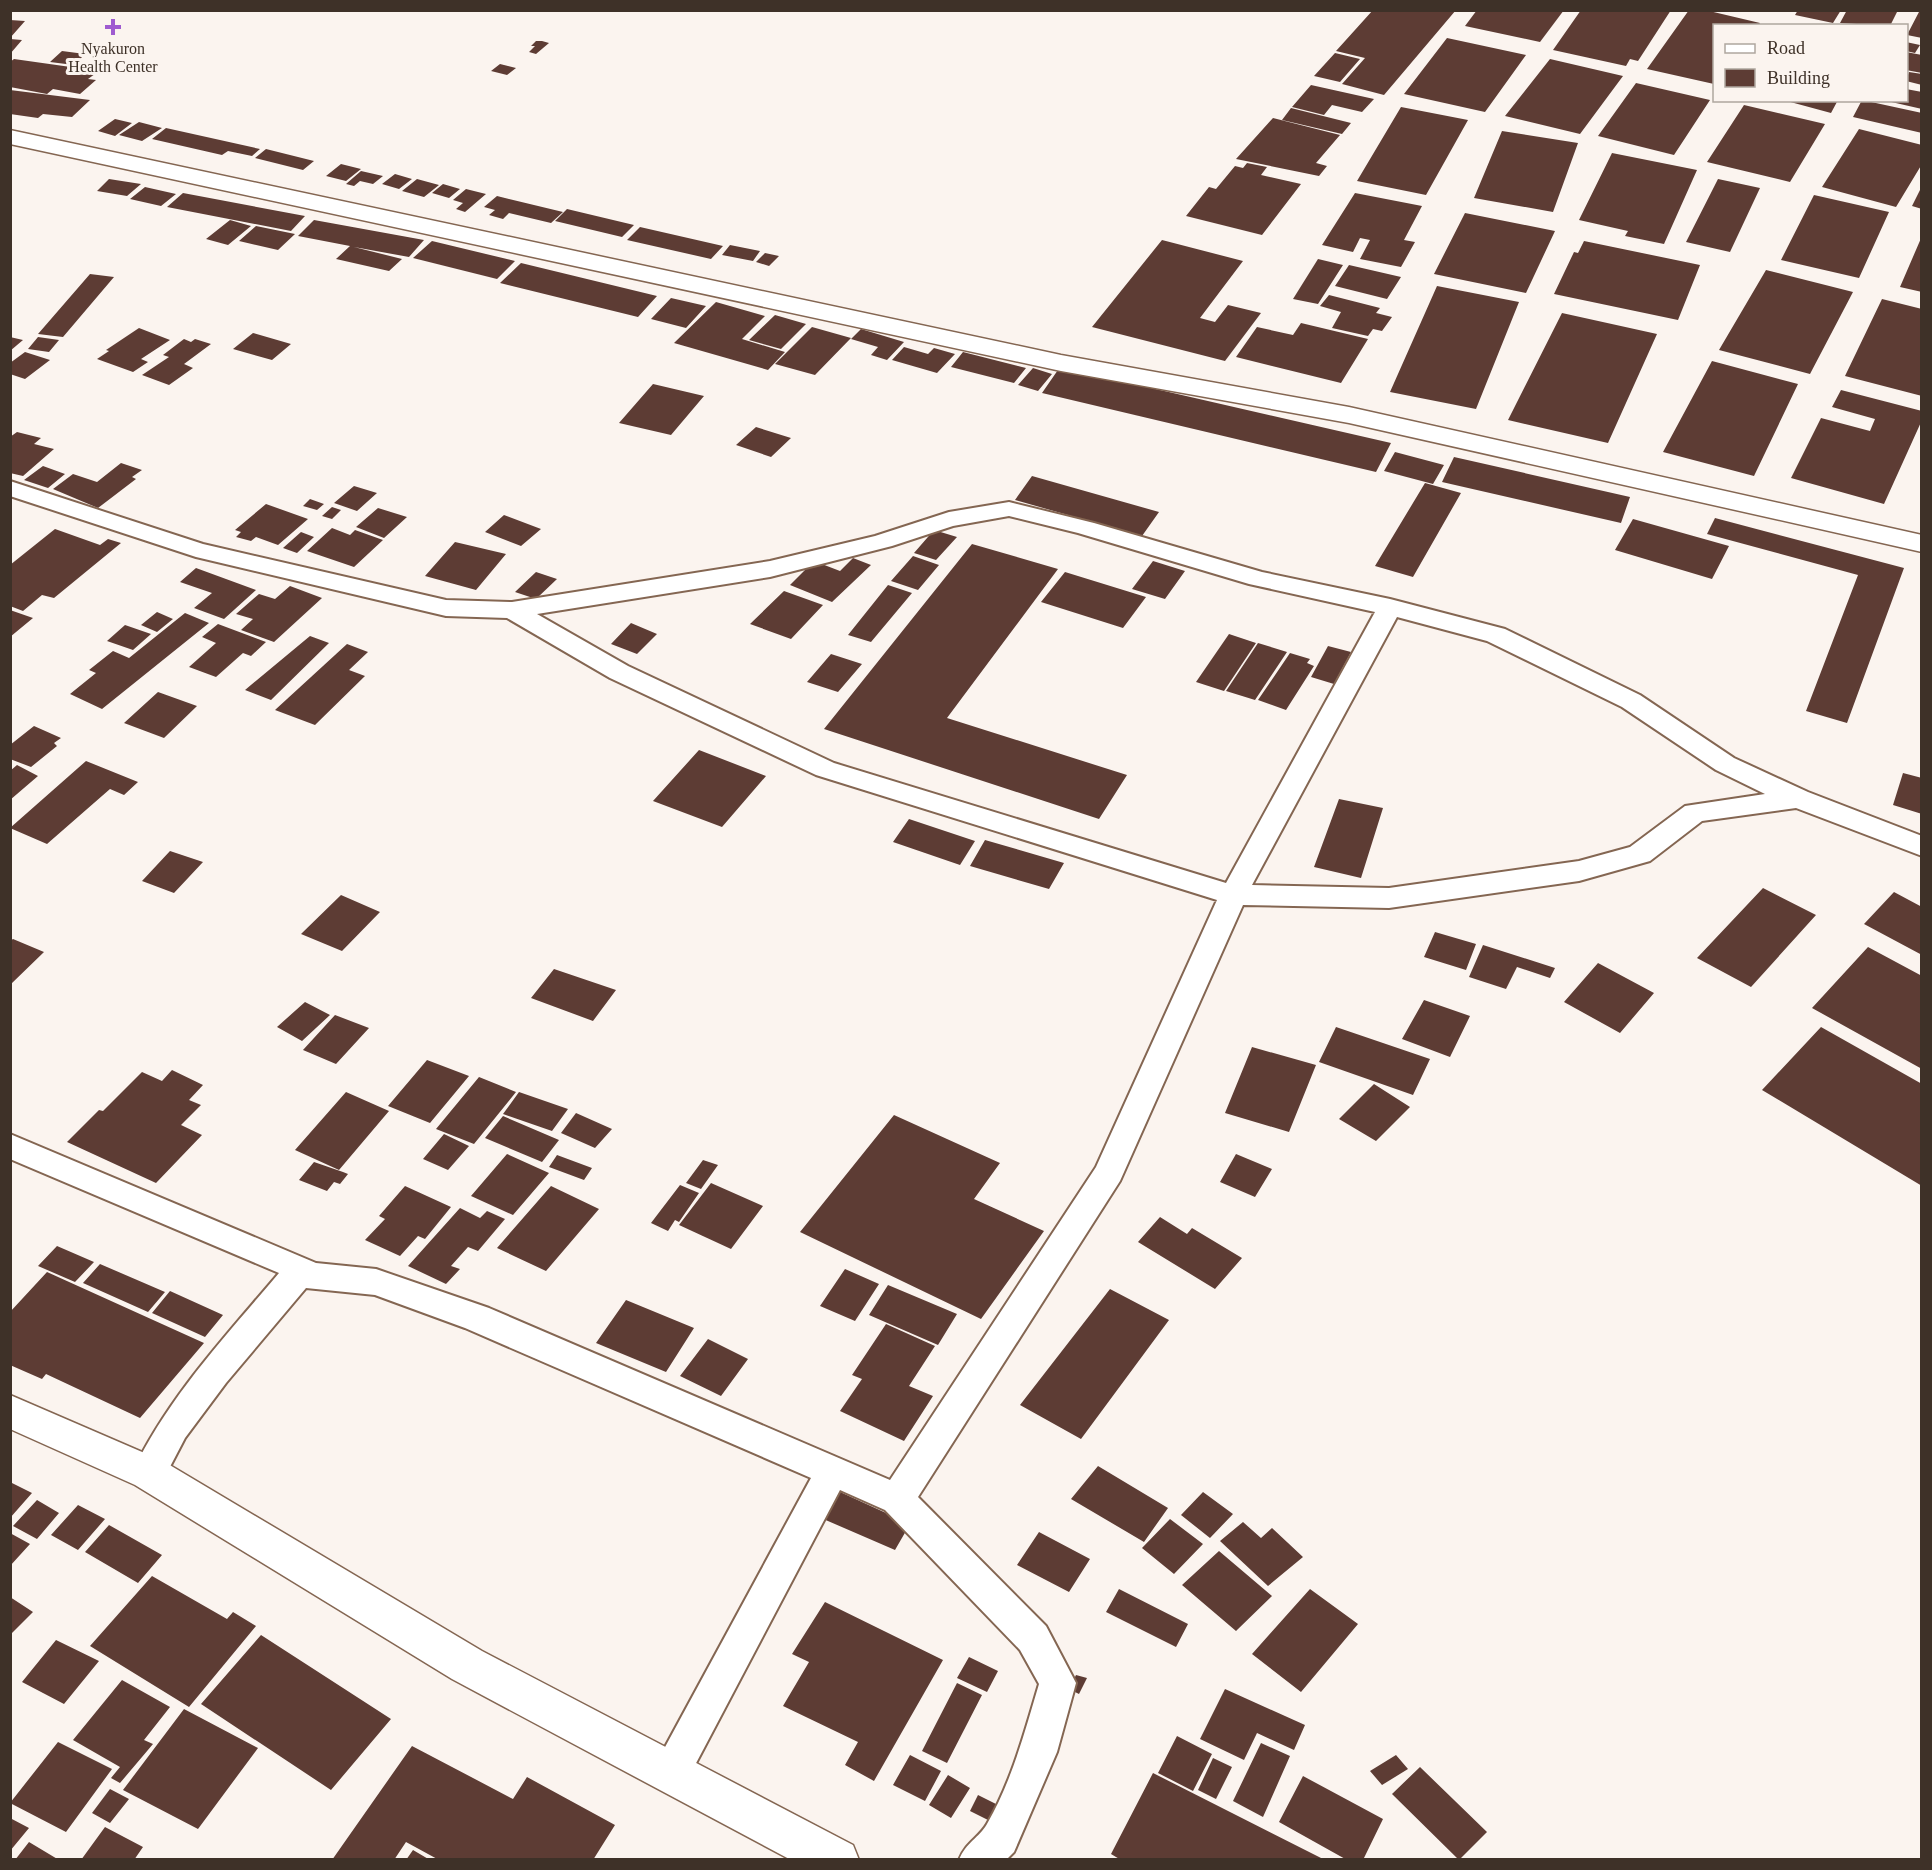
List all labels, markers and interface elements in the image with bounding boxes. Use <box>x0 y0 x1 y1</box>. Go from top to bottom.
marker: Nyakuron Health Center <box>104 18 122 36</box>
legend <box>1713 24 1908 102</box>
text: Road <box>1767 38 1805 58</box>
place label: Nyakuron Health Center <box>68 40 158 75</box>
text: Building <box>1767 68 1830 88</box>

